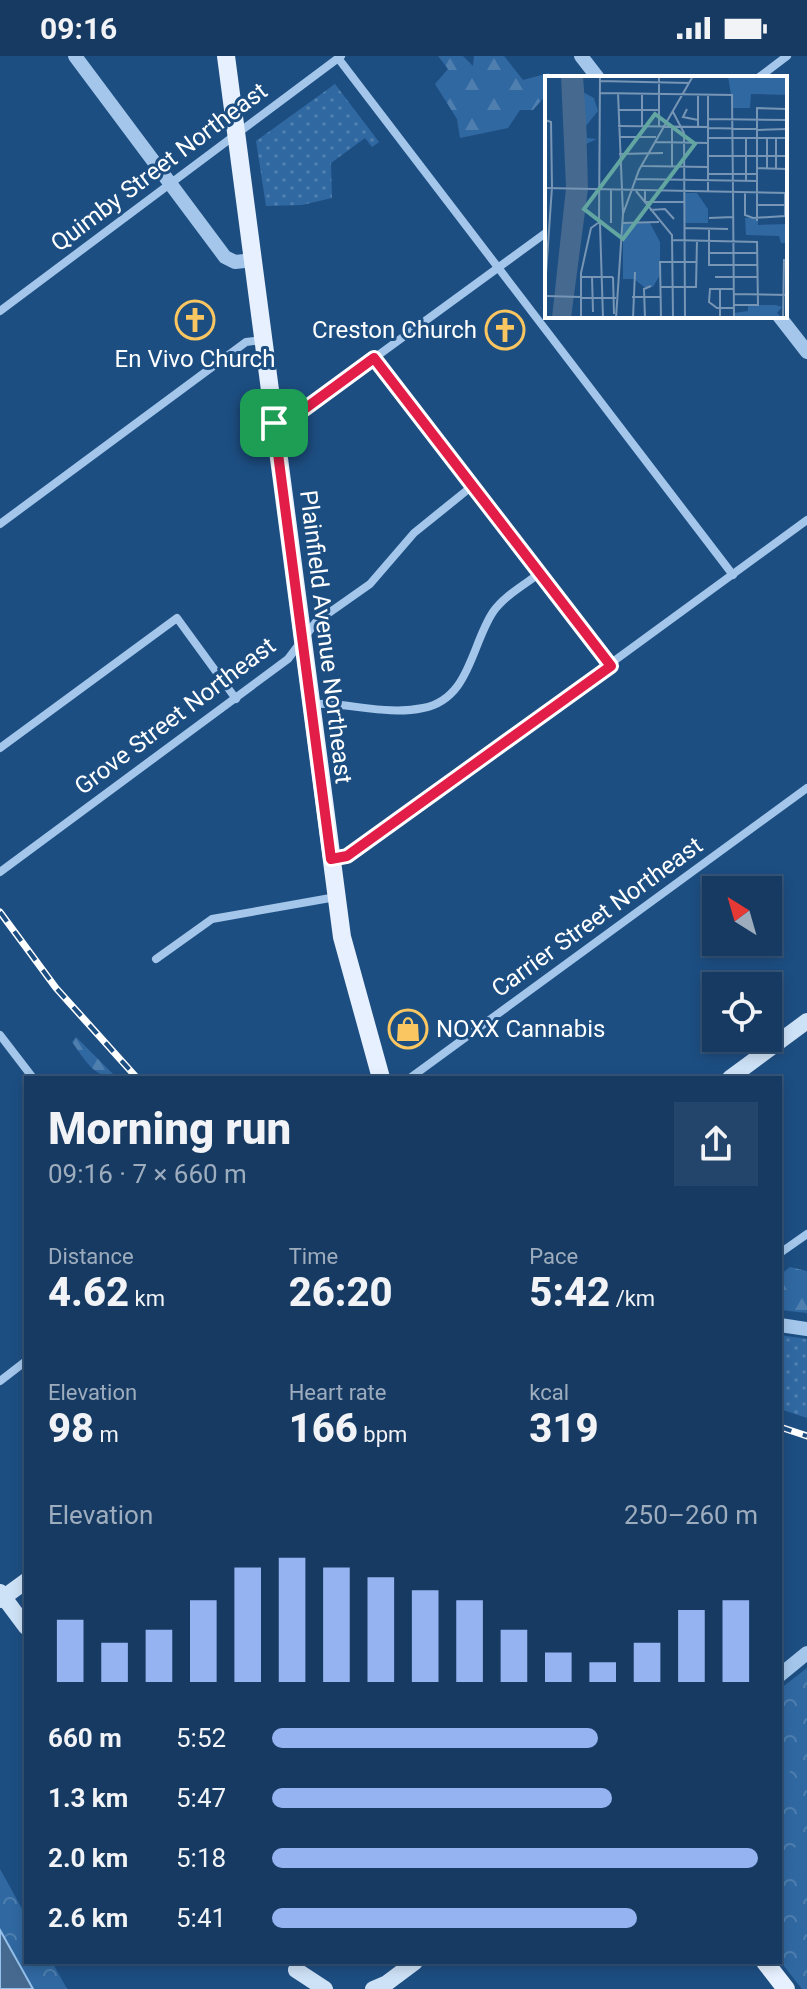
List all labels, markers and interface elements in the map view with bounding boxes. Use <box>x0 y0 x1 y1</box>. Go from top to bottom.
text: 09:16 <box>40 11 117 46</box>
inset map <box>545 76 787 318</box>
street label: Quimby Street Northeast <box>45 77 273 257</box>
church icon: En Vivo Church <box>174 299 216 341</box>
church icon: Creston Church <box>484 309 526 351</box>
place label: Creston Church <box>312 316 477 344</box>
place label: En Vivo Church <box>115 345 275 373</box>
pin <box>240 389 308 457</box>
icon: arrive <box>252 401 296 445</box>
street label: Plainfield Avenue Northeast <box>294 489 358 786</box>
street label: Grove Street Northeast <box>69 631 281 801</box>
street label: Carrier Street Northeast <box>486 831 708 1003</box>
north arrow <box>702 876 782 956</box>
map controls <box>702 876 782 1052</box>
button: locate <box>702 972 782 1052</box>
shop icon: NOXX Cannabis <box>387 1008 429 1050</box>
place label: NOXX Cannabis <box>436 1015 605 1043</box>
button: share <box>674 1102 758 1186</box>
text: Morning run <box>48 1103 291 1155</box>
text: 09:16 · 7 × 660 m <box>48 1159 247 1189</box>
text: Distance <box>48 1244 134 1269</box>
text: Time <box>289 1244 338 1269</box>
text: Pace <box>529 1244 578 1269</box>
text: 4.62 <box>48 1269 129 1316</box>
text: 26:20 <box>289 1269 393 1316</box>
text: 5:42 <box>529 1269 610 1316</box>
text: km <box>129 1286 165 1311</box>
text: /km <box>610 1286 655 1311</box>
text: Elevation <box>48 1380 137 1405</box>
text: Heart rate <box>289 1380 387 1405</box>
text: kcal <box>529 1380 569 1405</box>
text: 98 <box>48 1405 94 1452</box>
text: 166 <box>289 1405 358 1452</box>
text: 319 <box>529 1405 599 1452</box>
text: m <box>94 1422 119 1447</box>
text: bpm <box>358 1422 407 1447</box>
text: Elevation <box>48 1500 153 1530</box>
text: 250–260 m <box>624 1500 758 1530</box>
text: 660 m <box>48 1723 122 1753</box>
text: 5:52 <box>176 1723 226 1753</box>
text: 1.3 km <box>48 1783 128 1813</box>
text: 5:47 <box>176 1783 226 1813</box>
text: 2.0 km <box>48 1843 128 1873</box>
text: 5:18 <box>176 1843 226 1873</box>
text: 2.6 km <box>48 1903 128 1933</box>
text: 5:41 <box>176 1903 226 1933</box>

